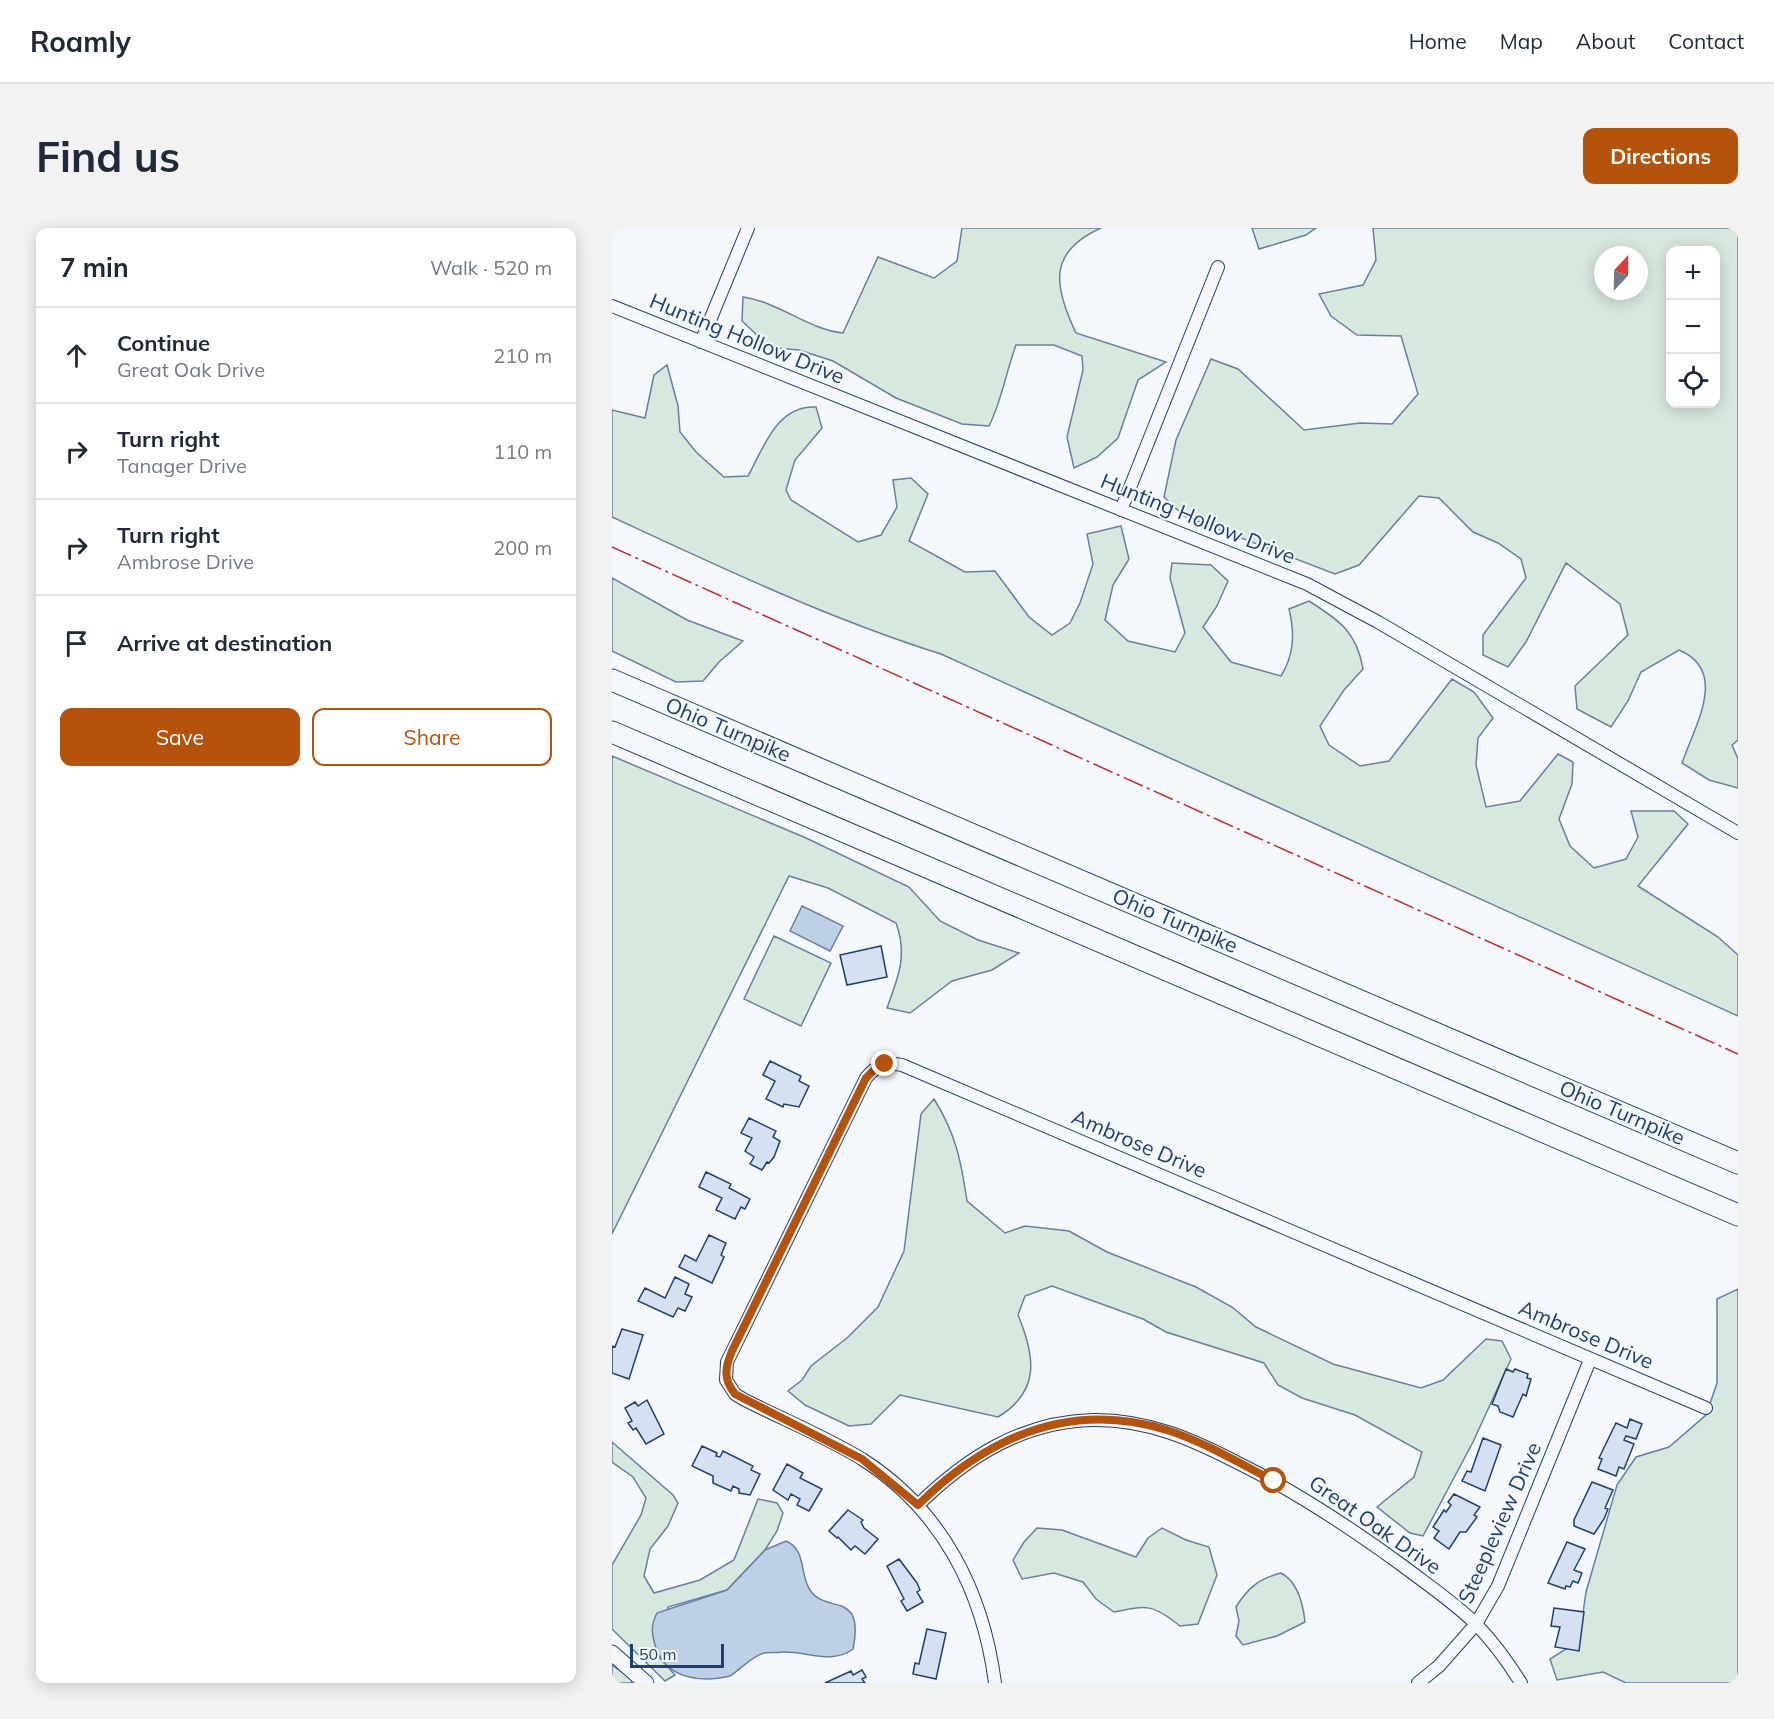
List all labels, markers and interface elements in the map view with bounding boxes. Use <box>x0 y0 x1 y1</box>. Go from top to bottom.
text: Roamly <box>30 24 131 59</box>
text: Home <box>1409 28 1467 54</box>
text: Map <box>1500 28 1543 54</box>
text: About <box>1576 28 1635 54</box>
text: Contact <box>1668 28 1744 54</box>
button: Directions <box>1583 128 1738 184</box>
text: Find us <box>36 130 180 183</box>
north arrow <box>1594 246 1648 300</box>
map controls <box>1666 246 1720 408</box>
button: + <box>1666 246 1720 300</box>
text: 7 min <box>60 251 129 284</box>
text: Walk · 520 m <box>430 255 552 280</box>
street label: Hunting Hollow Drive <box>646 287 849 389</box>
button: − <box>1666 300 1720 354</box>
text: Continue <box>117 329 210 357</box>
icon: ahead <box>60 339 93 372</box>
text: 210 m <box>493 343 552 368</box>
button: locate <box>1666 354 1720 408</box>
text: Great Oak Drive <box>117 357 265 382</box>
text: Turn right <box>117 425 220 453</box>
icon: right <box>60 435 93 468</box>
text: 110 m <box>493 439 552 464</box>
text: Tanager Drive <box>117 453 247 478</box>
street label: Hunting Hollow Drive <box>1097 467 1300 569</box>
text: Turn right <box>117 521 220 549</box>
icon: right <box>60 531 93 564</box>
text: 200 m <box>493 535 552 560</box>
text: Ambrose Drive <box>117 549 254 574</box>
icon: arrive <box>60 627 93 660</box>
text: Arrive at destination <box>117 629 332 657</box>
street label: Ohio Turnpike <box>662 691 795 767</box>
button: Save <box>60 708 300 766</box>
button: Share <box>312 708 552 766</box>
street label: Ohio Turnpike <box>1109 882 1242 958</box>
route end <box>871 1050 897 1076</box>
street label: Ohio Turnpike <box>1556 1074 1689 1150</box>
street label: Ambrose Drive <box>1068 1103 1211 1183</box>
street label: Ambrose Drive <box>1515 1294 1658 1374</box>
street label: Steepleview Drive <box>1452 1438 1546 1607</box>
route start <box>1260 1467 1286 1493</box>
street label: Great Oak Drive <box>1304 1469 1447 1579</box>
scale bar <box>630 1641 724 1668</box>
text: 50 m <box>639 1644 676 1664</box>

